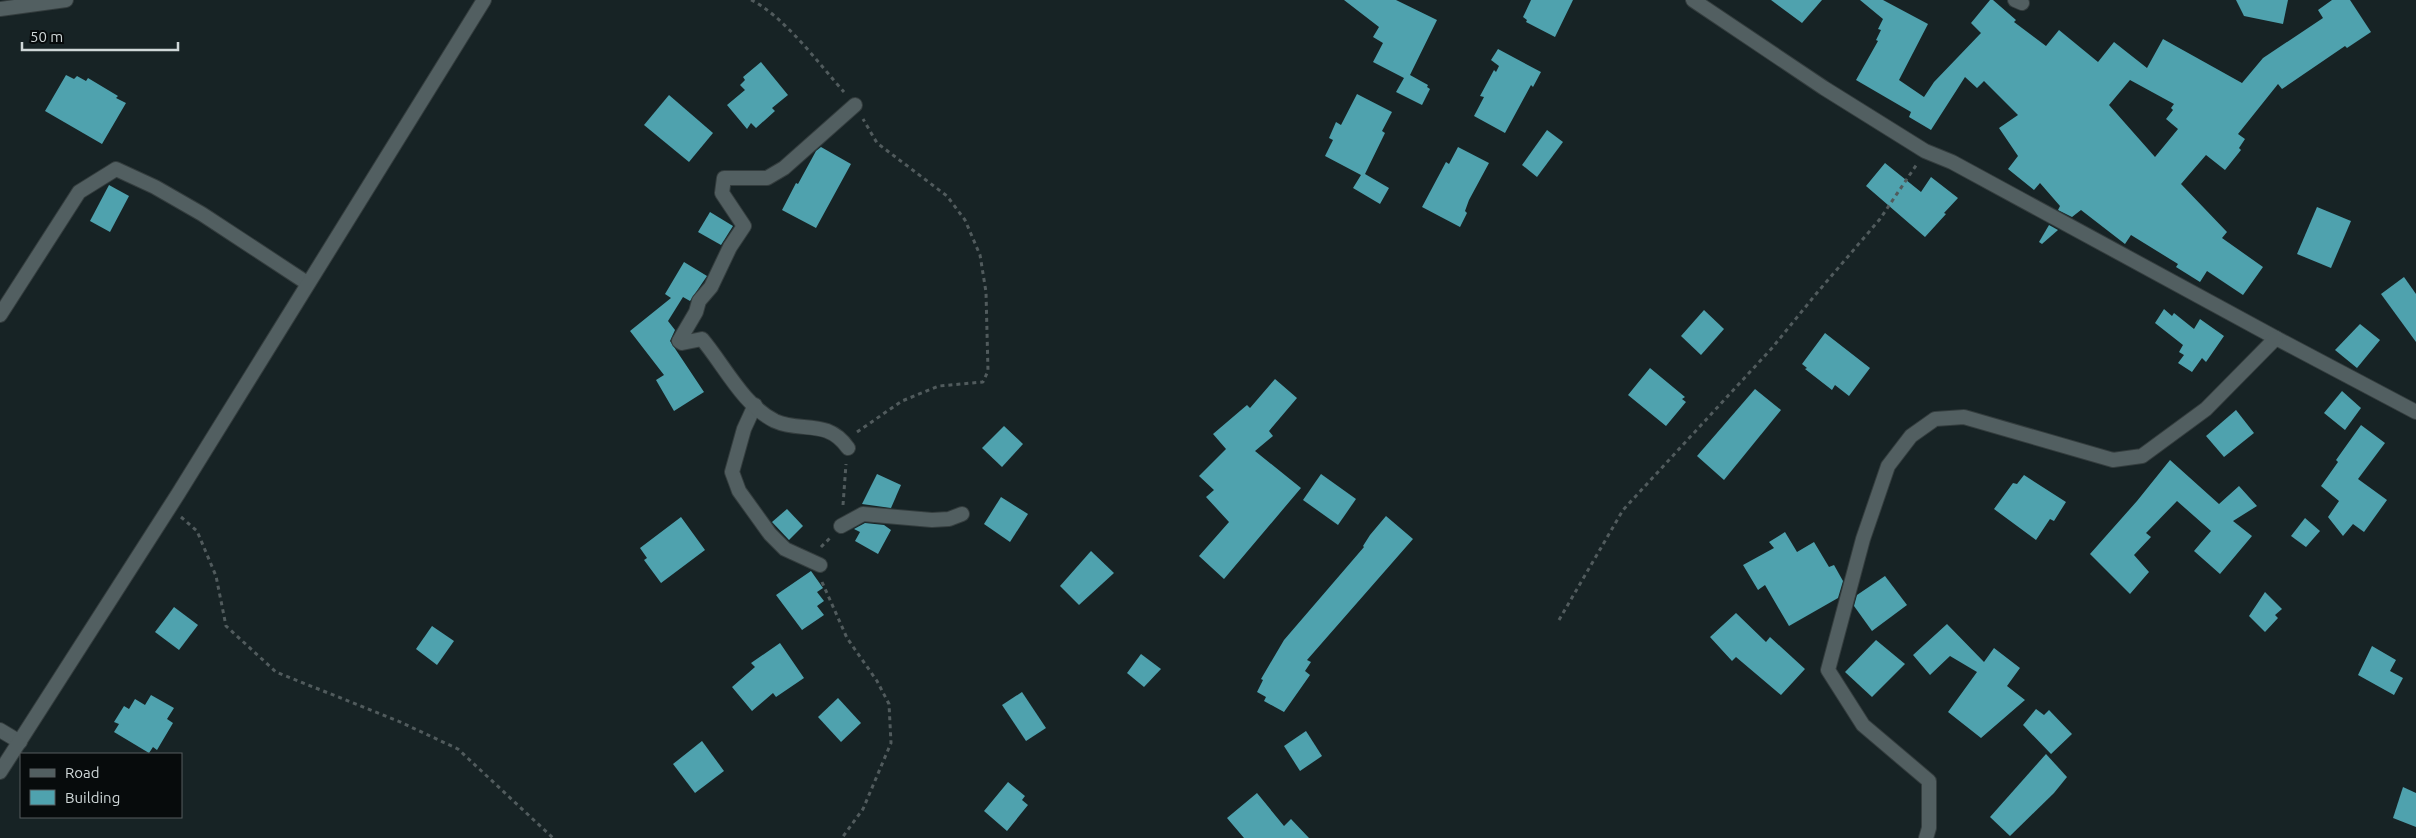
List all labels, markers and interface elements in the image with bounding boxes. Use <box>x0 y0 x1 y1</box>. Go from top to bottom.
scale bar <box>22 20 179 52</box>
text: 50 m <box>30 28 63 45</box>
legend <box>20 753 182 818</box>
text: Road <box>65 764 100 781</box>
text: Building <box>65 789 120 806</box>

